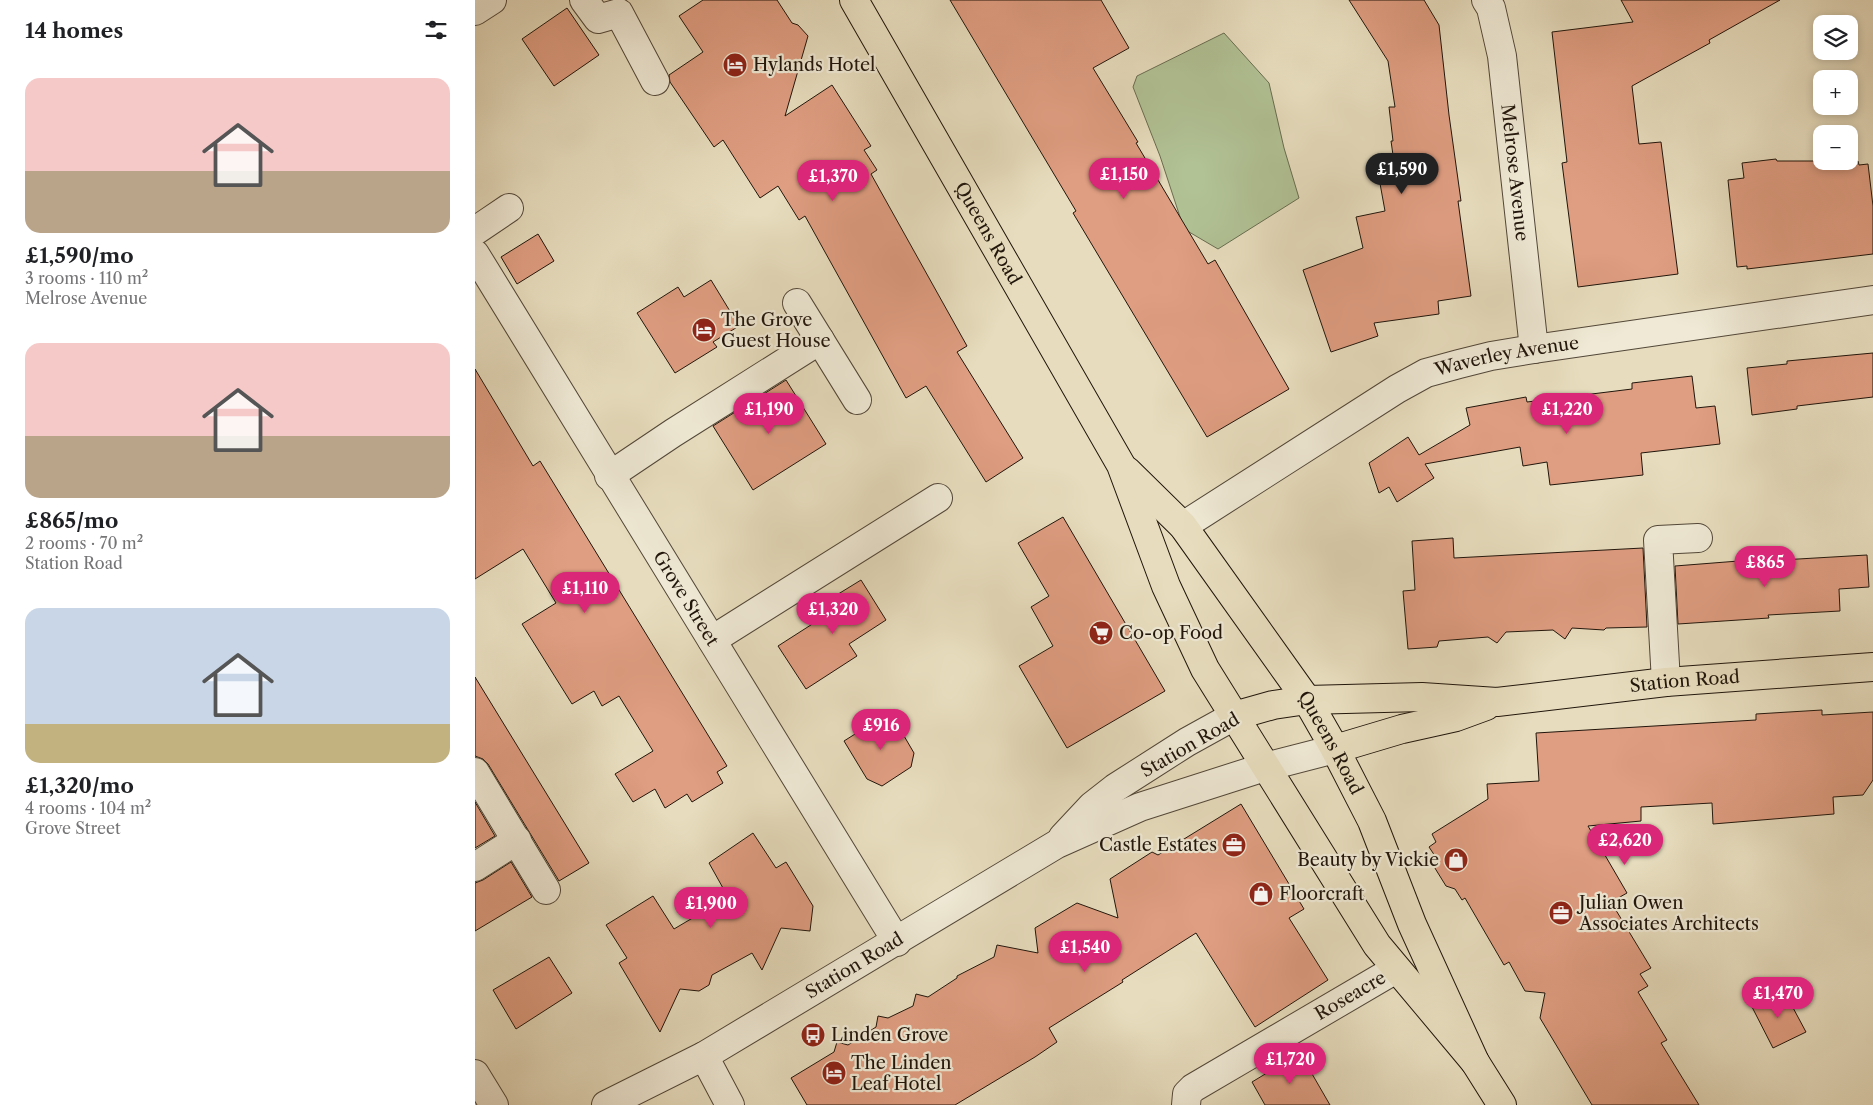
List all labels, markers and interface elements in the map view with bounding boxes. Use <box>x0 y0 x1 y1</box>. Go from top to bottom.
map controls <box>1813 15 1858 170</box>
button: layers <box>1813 15 1858 60</box>
icon: filters <box>422 16 450 44</box>
text: 14 homes <box>25 18 123 43</box>
hotel icon: Hylands Hotel <box>722 52 748 78</box>
place label: Hylands Hotel <box>753 54 875 76</box>
button: + <box>1813 70 1858 115</box>
street label: Melrose Avenue <box>1496 103 1533 242</box>
icon: home <box>193 110 283 200</box>
button: − <box>1813 125 1858 170</box>
pin: £1,590 <box>1361 152 1443 195</box>
pin: £1,150 <box>1083 158 1165 200</box>
text: £1,590 <box>1377 159 1427 179</box>
pin: £1,370 <box>792 160 874 202</box>
text: £1,150 <box>1100 164 1148 184</box>
text: £1,370 <box>808 166 858 186</box>
street label: Queens Road <box>950 178 1026 289</box>
text: £1,590/mo <box>25 243 134 268</box>
text: 3 rooms · 110 m² <box>25 268 148 288</box>
text: Melrose Avenue <box>25 288 147 308</box>
place label: The Grove Guest House <box>721 309 831 352</box>
hotel icon: The Grove Guest House <box>691 317 717 343</box>
street label: Waverley Avenue <box>1431 332 1581 381</box>
icon: home <box>193 375 283 465</box>
pin: £1,190 <box>728 392 810 435</box>
pin: £1,220 <box>1526 392 1608 435</box>
text: £1,190 <box>744 399 794 419</box>
text: £1,220 <box>1541 399 1593 419</box>
text: £865/mo <box>25 508 118 533</box>
text: 2 rooms · 70 m² <box>25 533 143 553</box>
pin: £865 <box>1735 546 1795 588</box>
street label: Grove Street <box>648 547 724 651</box>
text: £865 <box>1745 552 1785 572</box>
text: Station Road <box>25 553 123 573</box>
pin: £1,110 <box>544 572 626 614</box>
text: £1,110 <box>562 578 608 598</box>
pin: £1,320 <box>792 592 874 635</box>
text: £1,320 <box>807 599 859 619</box>
supermarket icon: Co-op Food <box>1088 620 1114 646</box>
place label: Co-op Food <box>1119 622 1223 644</box>
icon: home <box>193 640 283 730</box>
street label: Station Road <box>1629 666 1740 697</box>
street label: Queens Road <box>1293 687 1368 798</box>
pin: £916 <box>851 708 911 751</box>
street label: Station Road <box>1137 708 1243 782</box>
text: £916 <box>862 715 900 735</box>
text: £1,320/mo <box>25 773 134 798</box>
text: 4 rooms · 104 m² <box>25 798 151 818</box>
text: Grove Street <box>25 818 121 838</box>
pin: £2,620 <box>1584 824 1666 866</box>
text: £2,620 <box>1598 830 1652 850</box>
office icon: Castle Estates <box>1221 832 1247 858</box>
place label: Castle Estates <box>1099 834 1217 856</box>
shop icon: Beauty by Vickie <box>1443 847 1469 873</box>
place label: Beauty by Vickie <box>1297 849 1439 871</box>
shop icon: Floorcraft <box>1248 881 1274 907</box>
place label: Floorcraft <box>1279 883 1365 905</box>
pin: £1,900 <box>670 886 752 929</box>
place label: Julian Owen Associates Architects <box>1576 892 1759 935</box>
text: £1,900 <box>685 893 737 913</box>
office icon: Julian Owen Associates Architects <box>1548 900 1574 926</box>
street label: Station Road <box>801 928 907 1003</box>
pin: £1,540 <box>1044 930 1126 973</box>
text: £1,540 <box>1060 937 1110 957</box>
street label: Roseacre <box>1311 966 1390 1025</box>
pin: £1,470 <box>1737 976 1819 1019</box>
text: £1,470 <box>1753 983 1803 1003</box>
bus stop icon: Linden Grove <box>800 1022 826 1048</box>
place label: Linden Grove <box>831 1024 948 1046</box>
pin: £1,720 <box>1249 1042 1331 1085</box>
text: £1,720 <box>1265 1049 1315 1069</box>
place label: The Linden Leaf Hotel <box>851 1052 951 1095</box>
hotel icon: The Linden Leaf Hotel <box>821 1060 847 1086</box>

